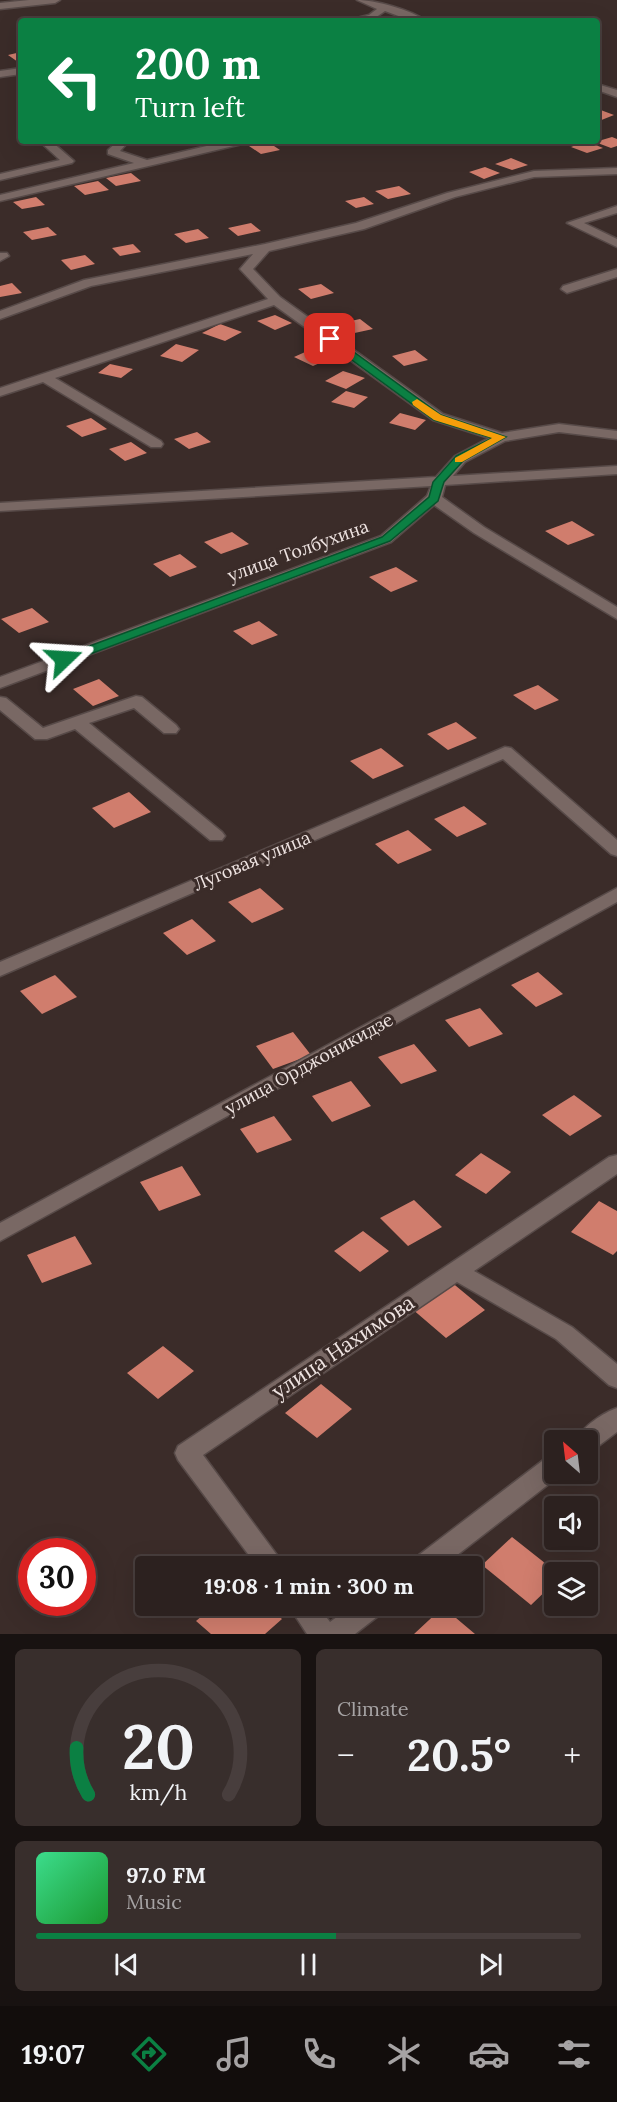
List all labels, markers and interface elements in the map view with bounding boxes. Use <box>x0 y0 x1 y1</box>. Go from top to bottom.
text: 200 m <box>135 37 261 91</box>
icon: left <box>36 42 114 120</box>
text: Turn left <box>135 90 245 124</box>
pin <box>304 313 355 364</box>
icon: arrive <box>313 322 346 355</box>
street label: улица Толбухина <box>224 514 372 587</box>
position arrow <box>32 627 96 691</box>
street label: Луговая улица <box>190 825 314 896</box>
street label: улица Орджоникидзе <box>221 1008 397 1119</box>
street label: улица Нахимова <box>266 1289 420 1404</box>
north arrow <box>544 1430 598 1484</box>
map controls <box>544 1430 598 1616</box>
button: sound <box>544 1496 598 1550</box>
speed limit sign: 30 <box>18 1538 96 1616</box>
button: layers <box>544 1562 598 1616</box>
text: 19:08 · 1 min · 300 m <box>204 1572 414 1600</box>
text: Climate <box>337 1696 409 1721</box>
text: 20 <box>122 1706 194 1786</box>
text: 20.5° <box>407 1726 511 1783</box>
text: − <box>337 1734 355 1776</box>
text: + <box>563 1734 581 1776</box>
text: km/h <box>129 1778 187 1806</box>
text: 97.0 FM <box>126 1861 206 1889</box>
text: Music <box>126 1889 182 1914</box>
icon: previous <box>110 1948 143 1981</box>
icon: pause <box>292 1948 325 1981</box>
icon: next <box>474 1948 507 1981</box>
icon: directions <box>128 2033 170 2075</box>
icon: music <box>213 2033 255 2075</box>
icon: phone <box>298 2033 340 2075</box>
icon: climate <box>383 2033 425 2075</box>
icon: car <box>468 2033 510 2075</box>
icon: filters <box>553 2033 595 2075</box>
text: 19:07 <box>22 2037 85 2071</box>

